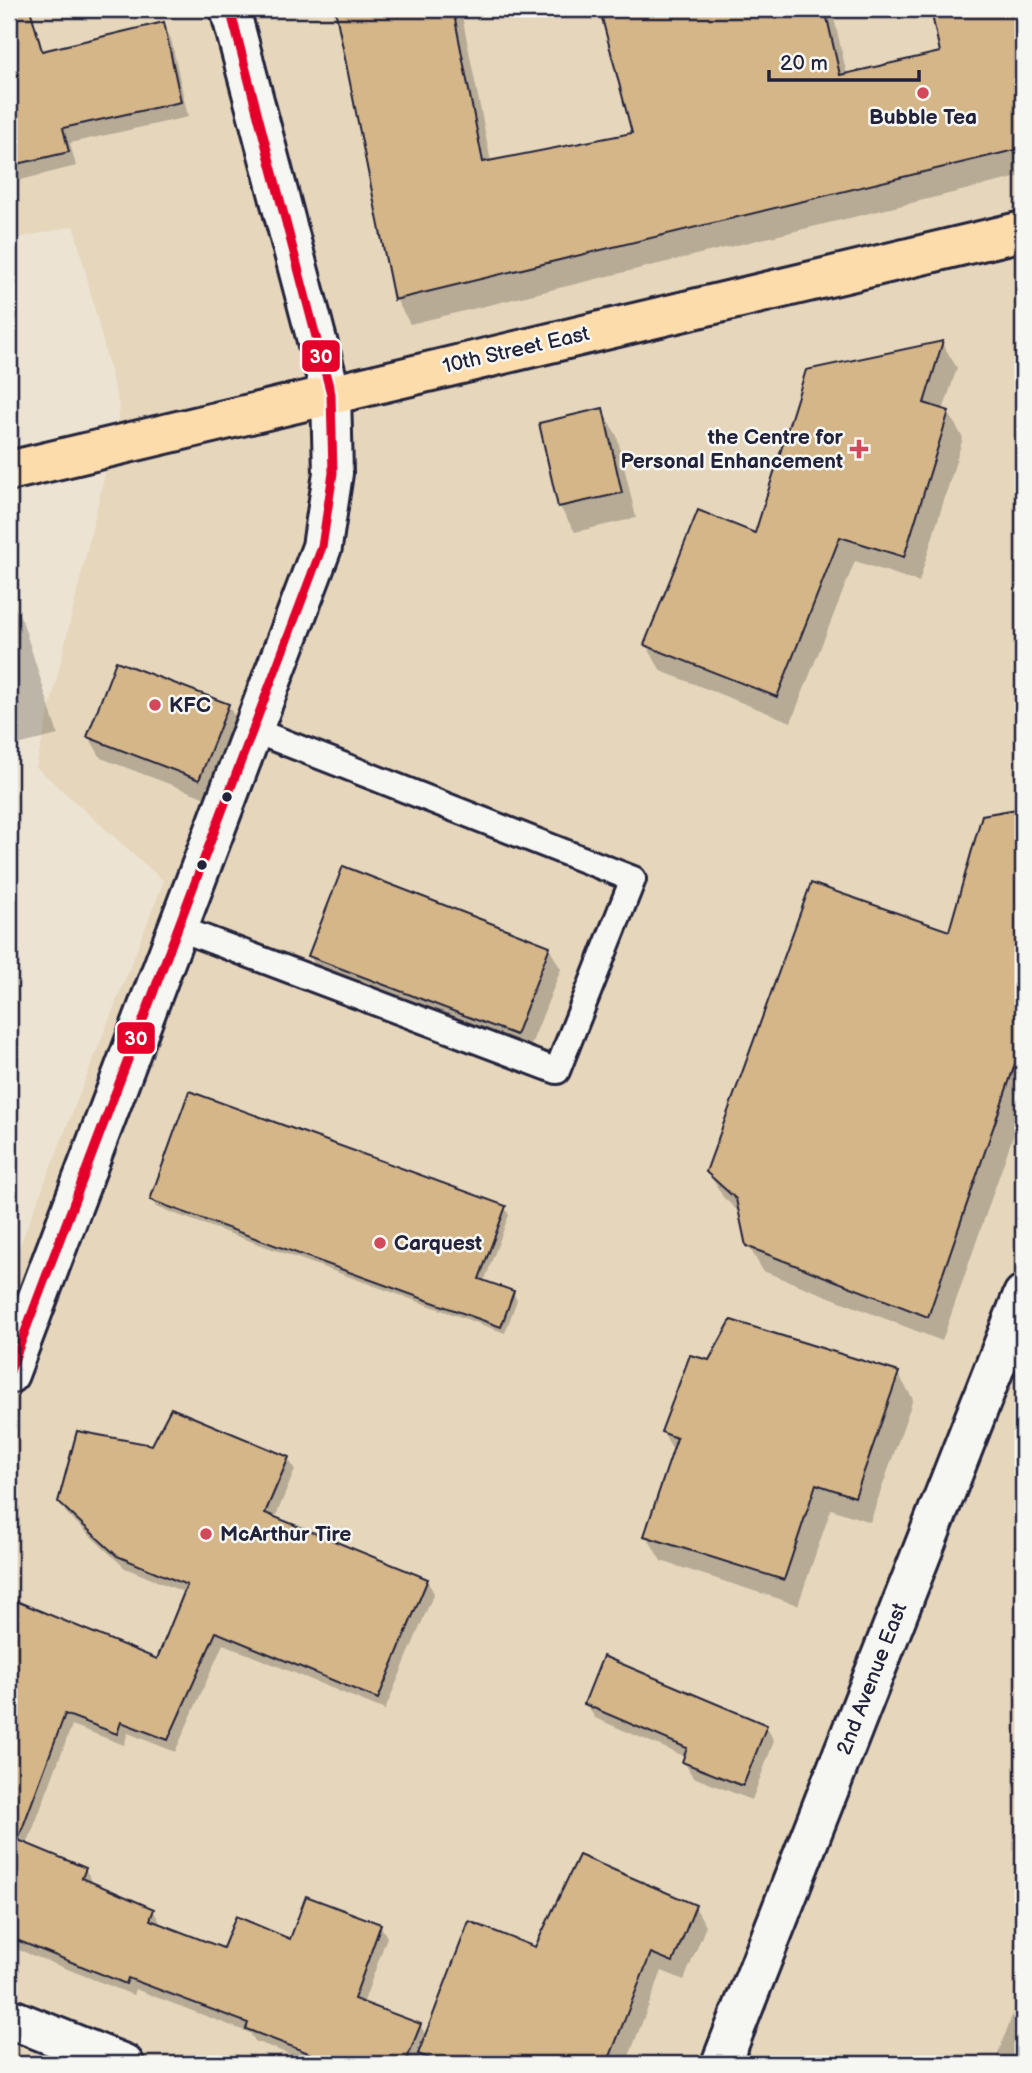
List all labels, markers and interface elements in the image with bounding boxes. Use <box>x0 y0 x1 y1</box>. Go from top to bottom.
scale bar <box>769 38 920 82</box>
text: 20 m <box>780 51 828 76</box>
marker: Bubble Tea <box>915 85 931 101</box>
place label: Bubble Tea <box>869 105 977 130</box>
street label: 10th Street East <box>440 321 592 379</box>
line badge: 30 <box>301 339 341 373</box>
text: 30 <box>310 346 332 369</box>
place label: the Centre for Personal Enhancement <box>620 425 844 474</box>
marker: the Centre for Personal Enhancement <box>849 439 869 459</box>
place label: KFC <box>169 693 211 718</box>
marker: KFC <box>147 697 163 713</box>
unlabelled marker <box>220 790 234 804</box>
unlabelled marker <box>195 858 209 872</box>
line badge: 30 <box>116 1021 156 1055</box>
text: 30 <box>125 1028 147 1051</box>
place label: Carquest <box>394 1231 482 1256</box>
marker: Carquest <box>372 1235 388 1251</box>
place label: McArthur Tire <box>220 1522 351 1547</box>
marker: McArthur Tire <box>198 1526 214 1542</box>
street label: 2nd Avenue East <box>832 1599 913 1758</box>

